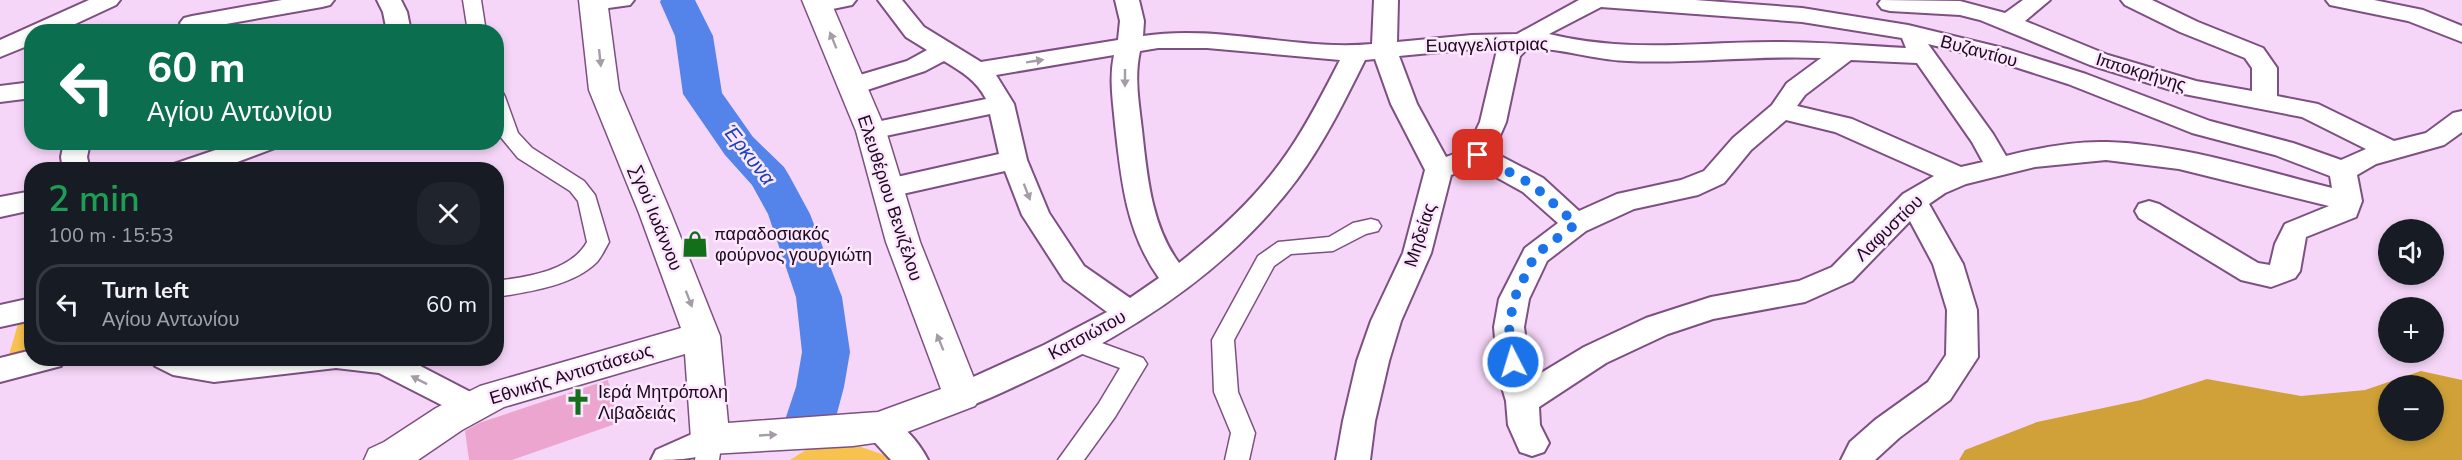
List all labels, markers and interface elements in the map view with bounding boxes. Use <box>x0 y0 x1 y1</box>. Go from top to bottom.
street label: Βυζαντίου <box>1938 29 2020 73</box>
one-way arrow <box>828 31 837 49</box>
street label: Ευαγγελίστριας <box>1425 32 1549 58</box>
text: 60 m <box>147 40 246 97</box>
street label: Ιπποκρήνης <box>2093 47 2189 97</box>
icon: left <box>48 48 126 126</box>
one-way arrow <box>595 48 605 67</box>
one-way arrow <box>1026 56 1045 65</box>
one-way arrow <box>1120 68 1130 87</box>
text: Αγίου Αντωνίου <box>147 94 332 131</box>
street label: Ελευθέριου Βενιζέλου <box>852 112 928 284</box>
water label: Έρκυνα <box>717 119 781 191</box>
pin <box>1452 129 1503 180</box>
icon: arrive <box>1461 138 1494 171</box>
street label: Σγού Ιωάννου <box>624 162 688 274</box>
text: 2 min <box>48 175 140 224</box>
button: close <box>417 182 480 245</box>
one-way arrow <box>1022 184 1032 202</box>
street label: Λαφυστίου <box>1850 189 1928 267</box>
street label: Μηδείας <box>1398 200 1442 270</box>
map controls <box>2378 219 2444 441</box>
button: sound <box>2378 219 2444 285</box>
text: 100 m · 15:53 <box>48 222 174 249</box>
place label: παραδοσιακός φούρνος γουργιώτη <box>715 222 872 267</box>
shop icon: παραδοσιακός φούρνος γουργιώτη <box>680 229 710 259</box>
text: Turn left <box>102 276 189 306</box>
icon: left <box>51 288 84 321</box>
text: 60 m <box>426 290 477 320</box>
one-way arrow <box>684 290 694 308</box>
button: + <box>2378 297 2444 363</box>
street label: Κατσιώτου <box>1044 305 1130 365</box>
text: Αγίου Αντωνίου <box>102 306 239 333</box>
position arrow <box>1481 330 1545 394</box>
one-way arrow <box>935 333 944 351</box>
street label: Εθνικής Αντιστάσεως <box>487 338 656 410</box>
one-way arrow <box>410 375 427 385</box>
button: − <box>2378 375 2444 441</box>
place label: Ιερά Μητρόπολη Λιβαδειάς <box>598 380 728 425</box>
church icon: Ιερά Μητρόπολη Λιβαδειάς <box>563 387 593 417</box>
one-way arrow <box>759 431 778 440</box>

